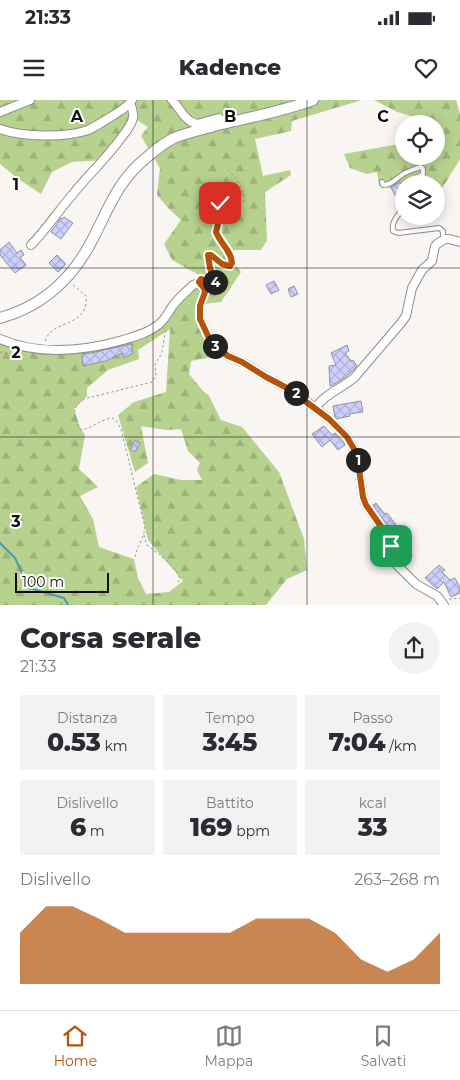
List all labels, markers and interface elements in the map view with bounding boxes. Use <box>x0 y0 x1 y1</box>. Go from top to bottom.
text: 21:33 <box>25 6 71 29</box>
icon: menu <box>20 54 48 82</box>
text: Kadence <box>179 54 281 81</box>
icon: heart <box>412 54 440 82</box>
text: A <box>70 107 84 126</box>
text: B <box>224 107 236 126</box>
text: C <box>377 107 389 126</box>
map controls <box>395 115 445 225</box>
button: locate <box>395 115 445 165</box>
text: 1 <box>13 175 19 194</box>
button: layers <box>395 175 445 225</box>
pin <box>199 182 241 224</box>
icon: check <box>206 189 234 217</box>
pin: 4 <box>202 270 228 294</box>
text: 4 <box>211 273 220 291</box>
pin: 3 <box>202 334 228 358</box>
text: 3 <box>211 337 220 355</box>
text: 2 <box>11 343 21 362</box>
pin: 2 <box>284 380 308 406</box>
text: 2 <box>292 384 301 402</box>
pin: 1 <box>346 448 370 472</box>
text: 1 <box>356 451 361 469</box>
text: 3 <box>10 512 21 531</box>
pin <box>370 525 412 567</box>
icon: arrive <box>377 532 405 560</box>
scale bar <box>15 570 109 593</box>
text: 100 m <box>22 573 64 591</box>
text: Corsa serale <box>20 621 201 655</box>
button: share <box>388 622 440 674</box>
text: 21:33 <box>20 657 56 676</box>
text: Distanza <box>57 709 118 727</box>
text: Tempo <box>206 709 254 727</box>
text: Passo <box>352 709 393 727</box>
text: 0.53 <box>47 727 101 757</box>
text: 3:45 <box>203 727 257 757</box>
text: 7:04 <box>328 727 385 757</box>
text: km <box>101 737 128 755</box>
text: /km <box>385 737 417 755</box>
text: Dislivello <box>56 794 118 812</box>
text: Battito <box>206 794 254 812</box>
text: kcal <box>359 794 387 812</box>
text: 6 <box>70 812 86 842</box>
text: 169 <box>190 812 233 842</box>
text: 33 <box>358 812 388 842</box>
text: m <box>86 822 105 840</box>
text: bpm <box>233 822 270 840</box>
text: Dislivello <box>20 870 91 889</box>
text: 263–268 m <box>354 870 440 889</box>
tab: Home <box>54 1022 97 1070</box>
tab: Mappa <box>204 1022 253 1070</box>
tab: Salvati <box>361 1022 406 1070</box>

